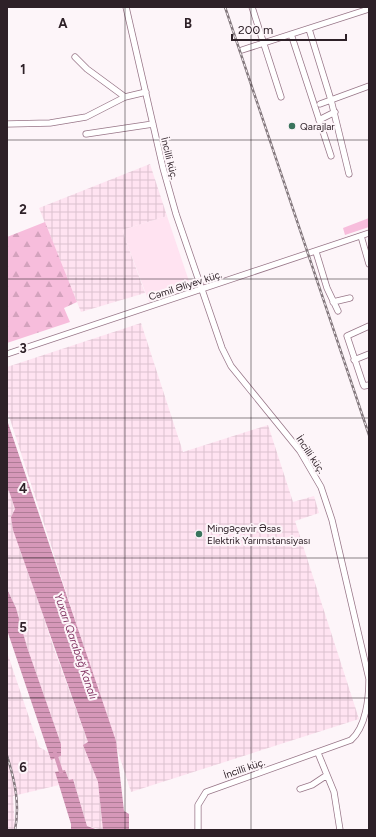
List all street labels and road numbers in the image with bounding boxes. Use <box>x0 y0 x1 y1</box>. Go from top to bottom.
street label: İncilli küç. <box>158 136 181 181</box>
street label: Cəmil Əliyev küç. <box>147 267 223 303</box>
street label: İncilli küç. <box>293 433 328 476</box>
street label: İncilli küç. <box>222 755 267 782</box>

